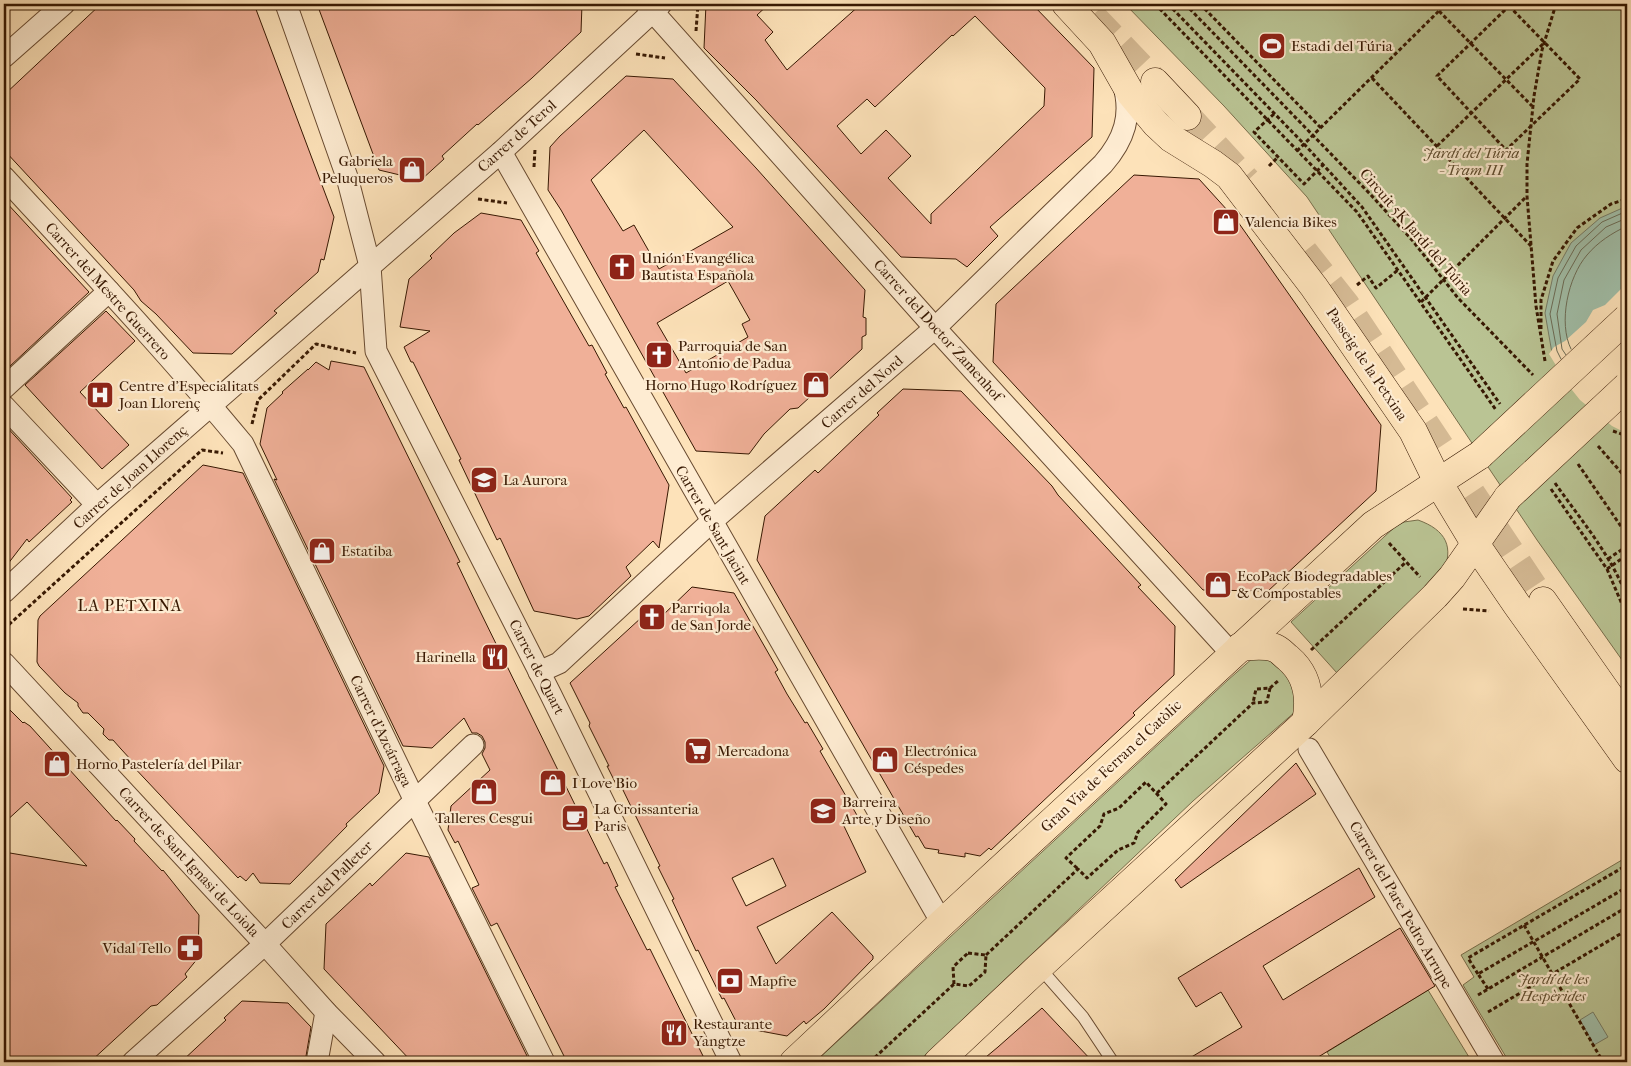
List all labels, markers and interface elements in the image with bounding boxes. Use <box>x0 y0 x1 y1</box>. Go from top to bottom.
sports icon: Estadi del Túria <box>1257 31 1287 61</box>
place label: Estadi del Túria <box>1291 37 1394 55</box>
street label: Carrer de Terol <box>474 96 560 176</box>
park label: Jardí del Túria - Tram III <box>1423 144 1519 179</box>
place label: Gabriela Peluqueros <box>321 152 394 187</box>
shop icon: Gabriela Peluqueros <box>397 155 427 185</box>
street label: Circuit 5K Jardí del Túria <box>1356 165 1477 300</box>
shop icon: Valencia Bikes <box>1211 207 1241 237</box>
place label: Valencia Bikes <box>1244 213 1337 231</box>
street label: Carrer del Mestre Guerrero <box>41 219 175 364</box>
place label: Unión Evangélica Bautista Española <box>641 249 756 284</box>
church icon: Unión Evangélica Bautista Española <box>607 252 637 282</box>
street label: Carrer del Doctor Zamenhof <box>870 256 1008 407</box>
street label: Passeig de la Petxina <box>1323 304 1412 425</box>
place label: Parroquia de San Antonio de Padua <box>677 337 792 372</box>
church icon: Parroquia de San Antonio de Padua <box>644 340 674 370</box>
street label: Carrer del Nord <box>817 351 907 432</box>
shop icon: Horno Hugo Rodríguez <box>801 370 831 400</box>
place label: Horno Hugo Rodríguez <box>645 376 797 394</box>
place label: Centre d'Especialitats Joan Llorenç <box>118 377 259 412</box>
hospital icon: Centre d'Especialitats Joan Llorenç <box>85 380 115 410</box>
street label: Carrer de Joan Llorenç <box>69 421 191 533</box>
street label: Carrer de Sant Jacint <box>672 462 755 588</box>
school or university icon: La Aurora <box>469 465 499 495</box>
place label: La Aurora <box>503 471 568 489</box>
shop icon: Estatiba <box>307 536 337 566</box>
place label: Estatiba <box>341 542 394 560</box>
place label: EcoPack Biodegradables & Compostables <box>1237 567 1393 602</box>
shop icon: EcoPack Biodegradables & Compostables <box>1203 570 1233 600</box>
district label: LA PETXINA <box>78 596 182 615</box>
place label: Parriqola de San Jorde <box>671 599 752 634</box>
church icon: Parriqola de San Jorde <box>637 602 667 632</box>
street label: Carrer de Quart <box>505 616 569 718</box>
restaurant icon: Harinella <box>480 642 510 672</box>
place label: Harinella <box>415 648 477 666</box>
street label: Carrer d'Azcárraga <box>346 672 416 791</box>
street label: Gran Via de Ferran el Catòlic <box>1037 696 1185 836</box>
supermarket icon: Mercadona <box>683 736 713 766</box>
place label: Mercadona <box>717 742 790 760</box>
place label: Electrónica Céspedes <box>904 742 978 777</box>
shop icon: Electrónica Céspedes <box>870 745 900 775</box>
shop icon: Horno Pastelería del Pilar <box>42 749 72 779</box>
place label: Horno Pastelería del Pilar <box>76 755 242 773</box>
shop icon: I Love Bio <box>538 768 568 798</box>
place label: I Love Bio <box>572 774 637 792</box>
shop icon: Talleres Cesgui <box>469 777 499 807</box>
street label: Carrer de Sant Ignasi de Loiola <box>115 783 264 941</box>
place label: Barreira Arte y Diseño <box>841 793 931 828</box>
school or university icon: Barreira Arte y Diseño <box>808 796 838 826</box>
place label: La Croissanteria Paris <box>594 800 700 835</box>
cafe icon: La Croissanteria Paris <box>560 803 590 833</box>
place label: Talleres Cesgui <box>435 809 534 827</box>
street label: Carrer del Pare Pedro Arrupe <box>1346 818 1457 992</box>
street label: Carrer del Palleter <box>278 836 377 933</box>
pharmacy icon: Vidal Tello <box>175 933 205 963</box>
place label: Vidal Tello <box>101 939 171 957</box>
bank icon: Mapfre <box>715 966 745 996</box>
park label: Jardí de les Hespèrides <box>1517 970 1589 1005</box>
place label: Mapfre <box>749 972 797 990</box>
place label: Restaurante Yangtze <box>692 1015 773 1050</box>
restaurant icon: Restaurante Yangtze <box>659 1018 689 1048</box>

